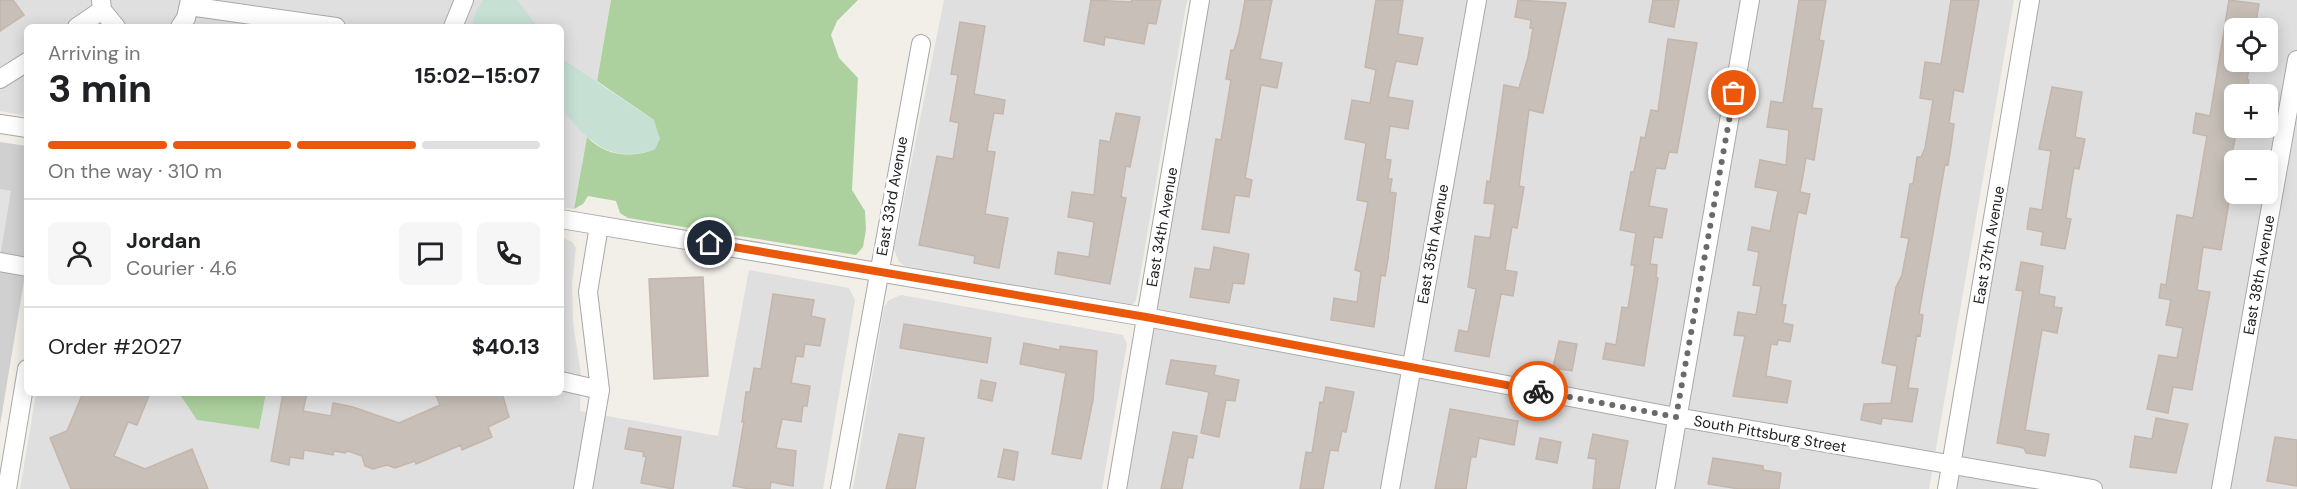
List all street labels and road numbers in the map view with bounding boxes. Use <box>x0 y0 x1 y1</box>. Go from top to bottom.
street label: East 33rd Avenue <box>872 135 912 257</box>
street label: East 34th Avenue <box>1142 166 1182 288</box>
street label: East 35th Avenue <box>1413 183 1453 305</box>
street label: East 37th Avenue <box>1969 184 2009 306</box>
street label: East 38th Avenue <box>2239 214 2279 336</box>
street label: South Pittsburg Street <box>1692 411 1848 457</box>

